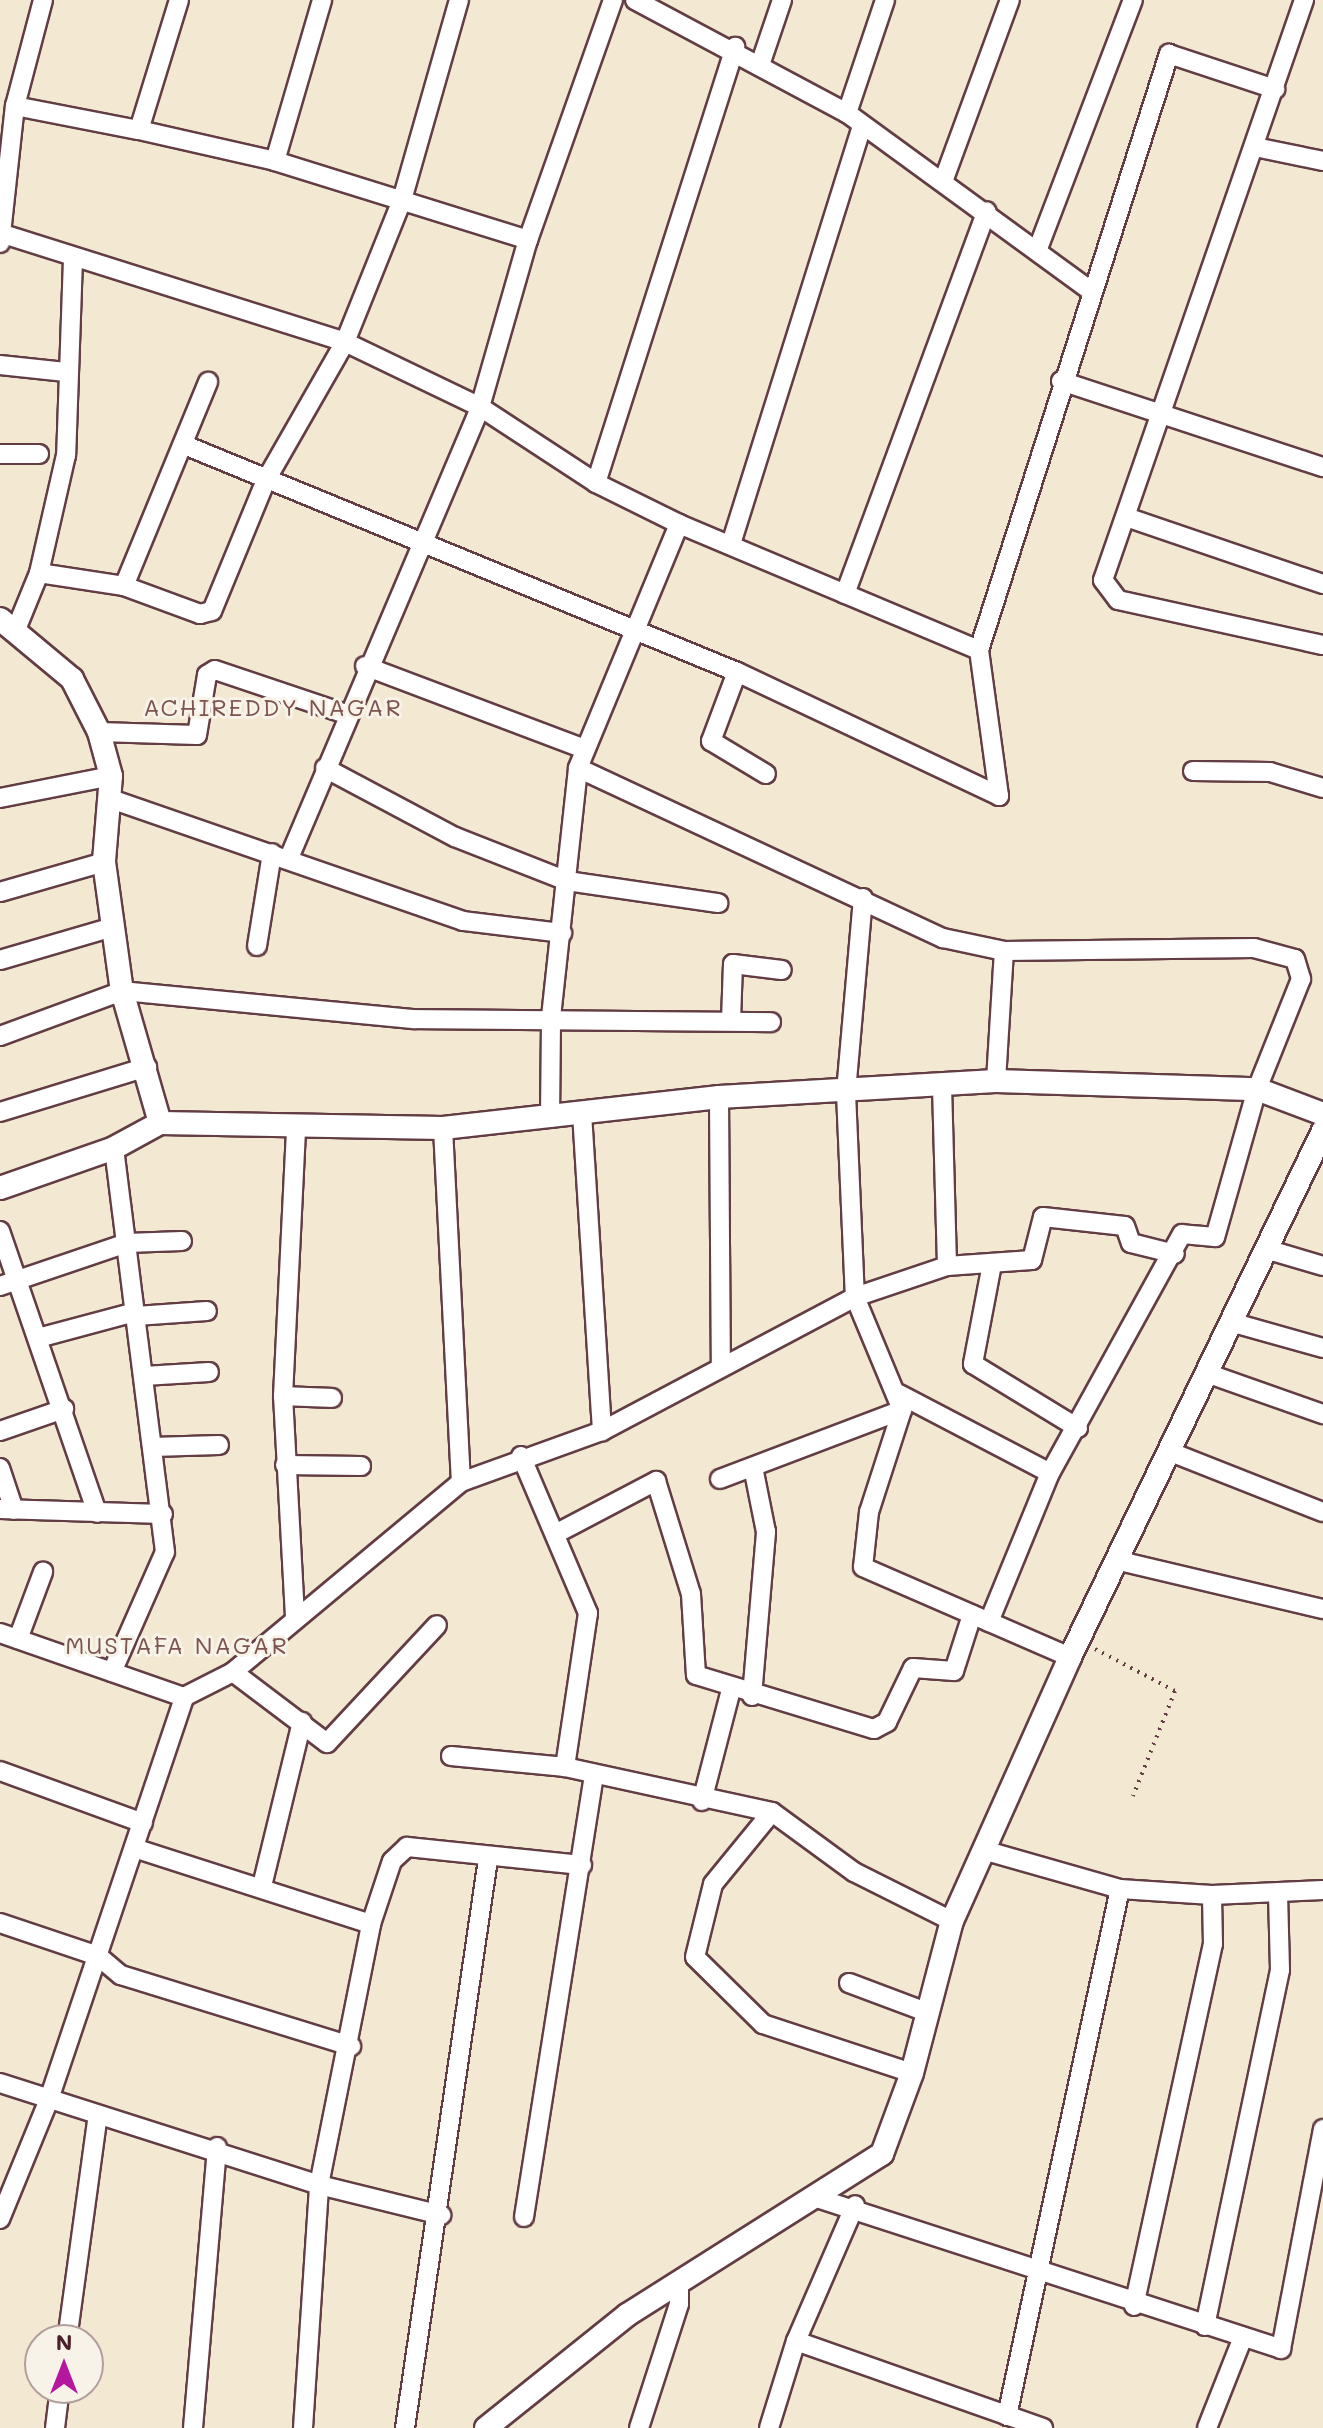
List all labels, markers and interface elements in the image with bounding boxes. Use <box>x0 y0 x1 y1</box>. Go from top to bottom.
district label: ACHIREDDY NAGAR <box>143 693 403 721</box>
district label: MUSTAFA NAGAR <box>65 1631 289 1659</box>
north arrow <box>24 2324 104 2404</box>
text: N <box>56 2327 72 2356</box>

